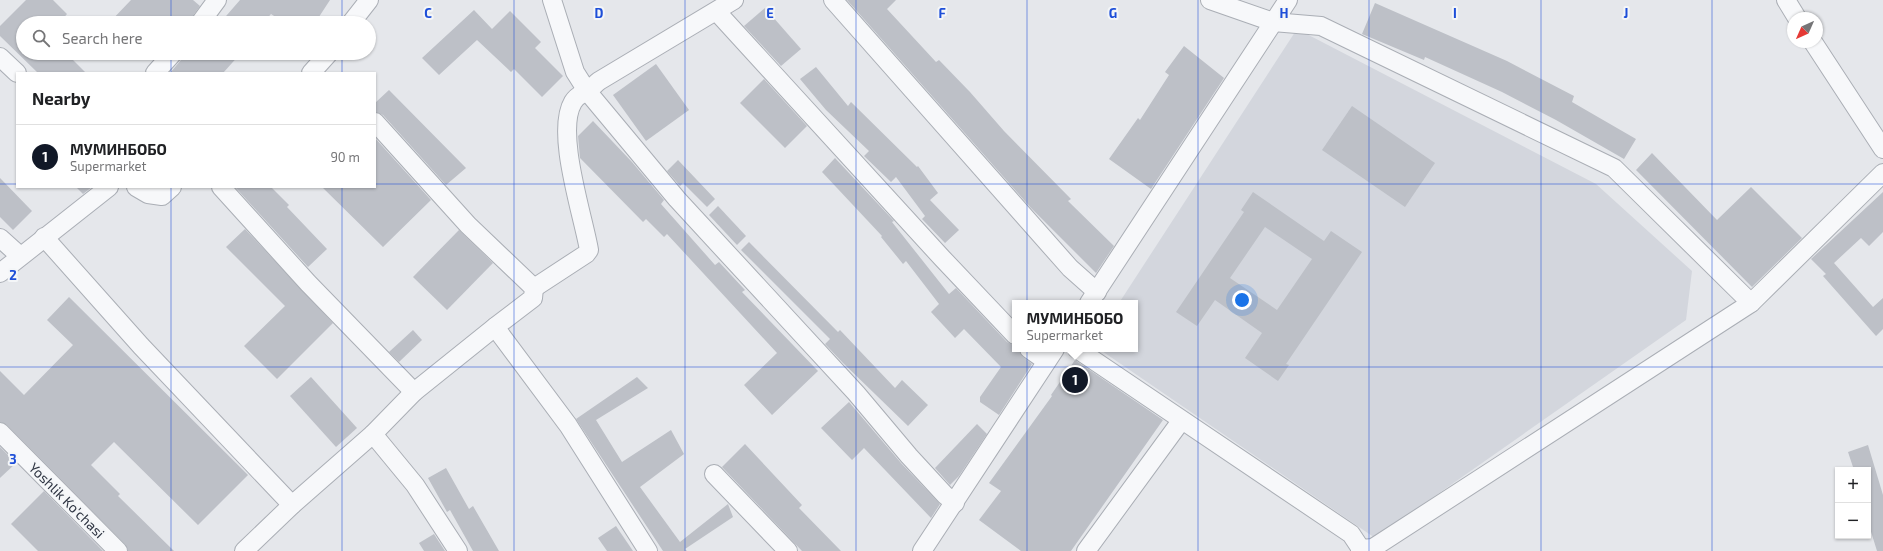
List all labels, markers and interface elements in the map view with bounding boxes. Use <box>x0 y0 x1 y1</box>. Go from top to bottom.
text: C <box>424 5 432 21</box>
text: D <box>595 5 604 21</box>
text: E <box>766 5 774 21</box>
text: F <box>938 5 946 21</box>
text: G <box>1109 5 1117 21</box>
text: H <box>1280 5 1289 21</box>
text: I <box>1453 5 1457 21</box>
text: J <box>1624 5 1628 21</box>
north arrow <box>1787 12 1823 48</box>
search box <box>16 16 376 60</box>
icon: search <box>30 27 52 49</box>
text: Search here <box>62 29 143 47</box>
text: Nearby <box>32 88 90 108</box>
text: МУМИНБОБО <box>70 140 167 158</box>
text: 1 <box>42 149 48 165</box>
text: 90 m <box>330 149 360 165</box>
text: Supermarket <box>70 158 147 174</box>
text: 2 <box>9 267 17 283</box>
your location <box>1232 290 1252 310</box>
popup <box>1012 300 1138 352</box>
text: МУМИНБОБО <box>1027 309 1123 327</box>
text: Supermarket <box>1027 327 1103 343</box>
pin: 1 <box>1062 365 1088 395</box>
text: 3 <box>9 451 17 467</box>
street label: Yoshlik Ko'chasi <box>26 459 108 541</box>
map controls <box>1835 467 1871 539</box>
button: + <box>1835 467 1871 503</box>
button: − <box>1835 503 1871 539</box>

